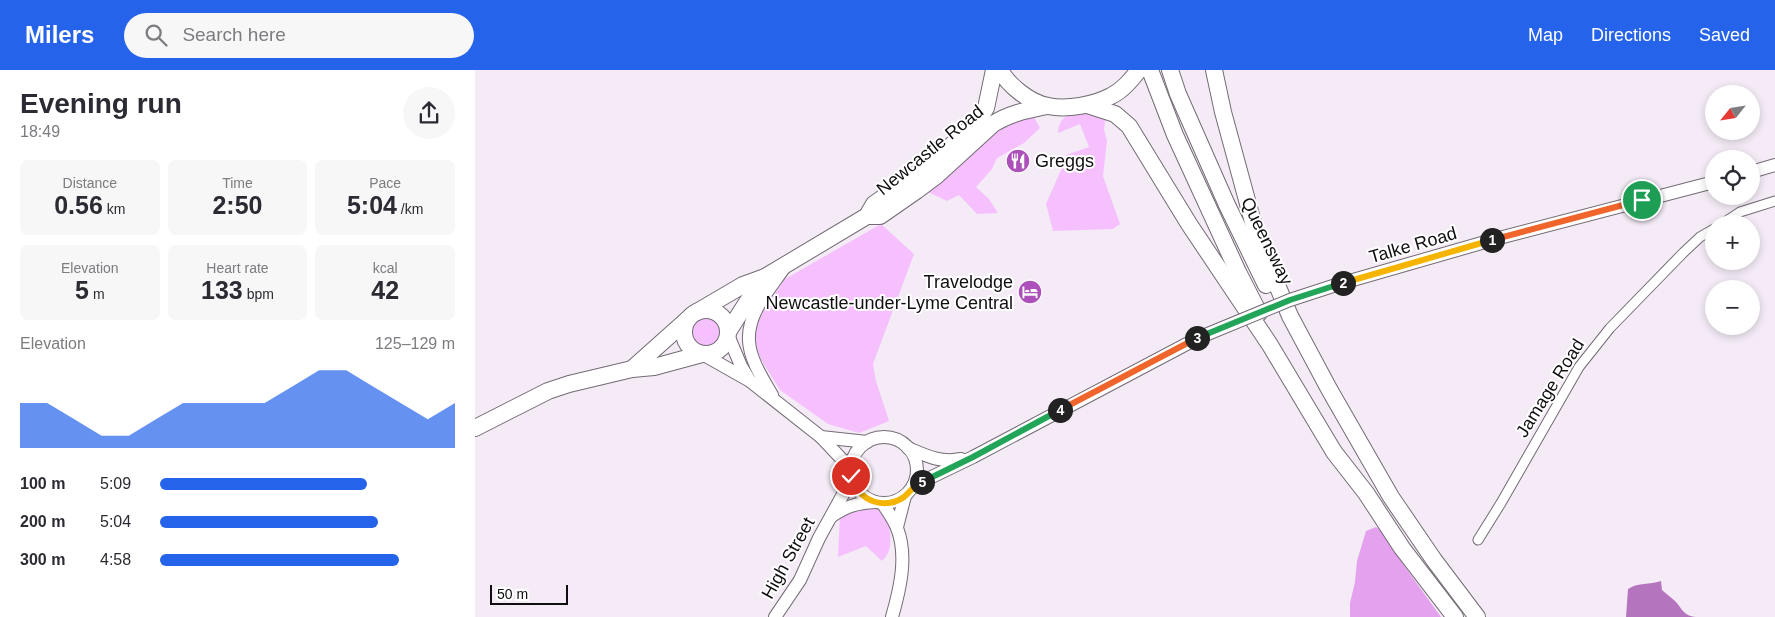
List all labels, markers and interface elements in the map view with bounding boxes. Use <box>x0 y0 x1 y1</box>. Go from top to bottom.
search box <box>124 13 474 58</box>
text: Milers <box>25 21 94 48</box>
icon: search <box>142 21 170 49</box>
text: Search here <box>182 24 286 45</box>
text: Map <box>1528 25 1563 45</box>
text: Directions <box>1591 25 1671 45</box>
text: Saved <box>1699 25 1750 45</box>
north arrow <box>1705 85 1760 140</box>
map controls <box>1705 85 1760 335</box>
button: share <box>403 87 455 139</box>
text: Evening run <box>20 88 182 119</box>
street label: Newcastle Road <box>873 101 987 199</box>
text: 18:49 <box>20 123 60 140</box>
restaurant icon: Greggs <box>1005 148 1031 174</box>
button: locate <box>1705 150 1760 205</box>
place label: Greggs <box>1035 151 1094 171</box>
text: Distance <box>63 175 117 191</box>
text: Time <box>222 175 253 191</box>
text: Pace <box>369 175 401 191</box>
pin <box>1621 179 1663 221</box>
icon: arrive <box>1628 186 1656 214</box>
text: 0.56 <box>54 191 103 219</box>
text: 2:50 <box>212 191 263 219</box>
text: 5:04 <box>347 191 397 219</box>
street label: Queensway <box>1237 194 1297 288</box>
text: km <box>103 201 125 217</box>
text: /km <box>397 201 423 217</box>
button: + <box>1705 215 1760 270</box>
street label: Talke Road <box>1367 223 1459 267</box>
pin: 1 <box>1479 228 1505 252</box>
text: 1 <box>1489 232 1496 248</box>
text: Elevation <box>61 260 119 276</box>
text: Heart rate <box>206 260 269 276</box>
text: kcal <box>373 260 398 276</box>
pin: 2 <box>1331 270 1355 296</box>
place label: Travelodge Newcastle-under-Lyme Central <box>766 272 1013 313</box>
text: 2 <box>1340 275 1347 291</box>
text: 5 <box>75 276 89 304</box>
text: 133 <box>201 276 243 304</box>
text: 42 <box>371 276 399 304</box>
hotel icon: Travelodge Newcastle-under-Lyme Central <box>1017 279 1043 305</box>
button: − <box>1705 280 1760 335</box>
text: m <box>89 286 105 302</box>
text: bpm <box>243 286 274 302</box>
pin: 3 <box>1185 326 1209 350</box>
text: 3 <box>1194 330 1201 346</box>
text: Elevation <box>20 335 86 352</box>
text: 125–129 m <box>375 335 455 352</box>
street label: Jamage Road <box>1512 335 1588 441</box>
pin: 4 <box>1047 398 1073 422</box>
text: 4 <box>1057 402 1064 418</box>
pin <box>830 455 872 497</box>
icon: check <box>837 462 865 490</box>
pin: 5 <box>909 470 935 494</box>
text: 5 <box>919 474 926 490</box>
text: 100 m <box>20 475 65 492</box>
text: 5:09 <box>100 475 131 492</box>
text: 200 m <box>20 513 65 530</box>
text: 5:04 <box>100 513 131 530</box>
street label: High Street <box>757 514 819 602</box>
text: 300 m <box>20 551 65 568</box>
text: 4:58 <box>100 551 131 568</box>
scale bar <box>490 582 567 605</box>
text: 50 m <box>497 586 528 602</box>

